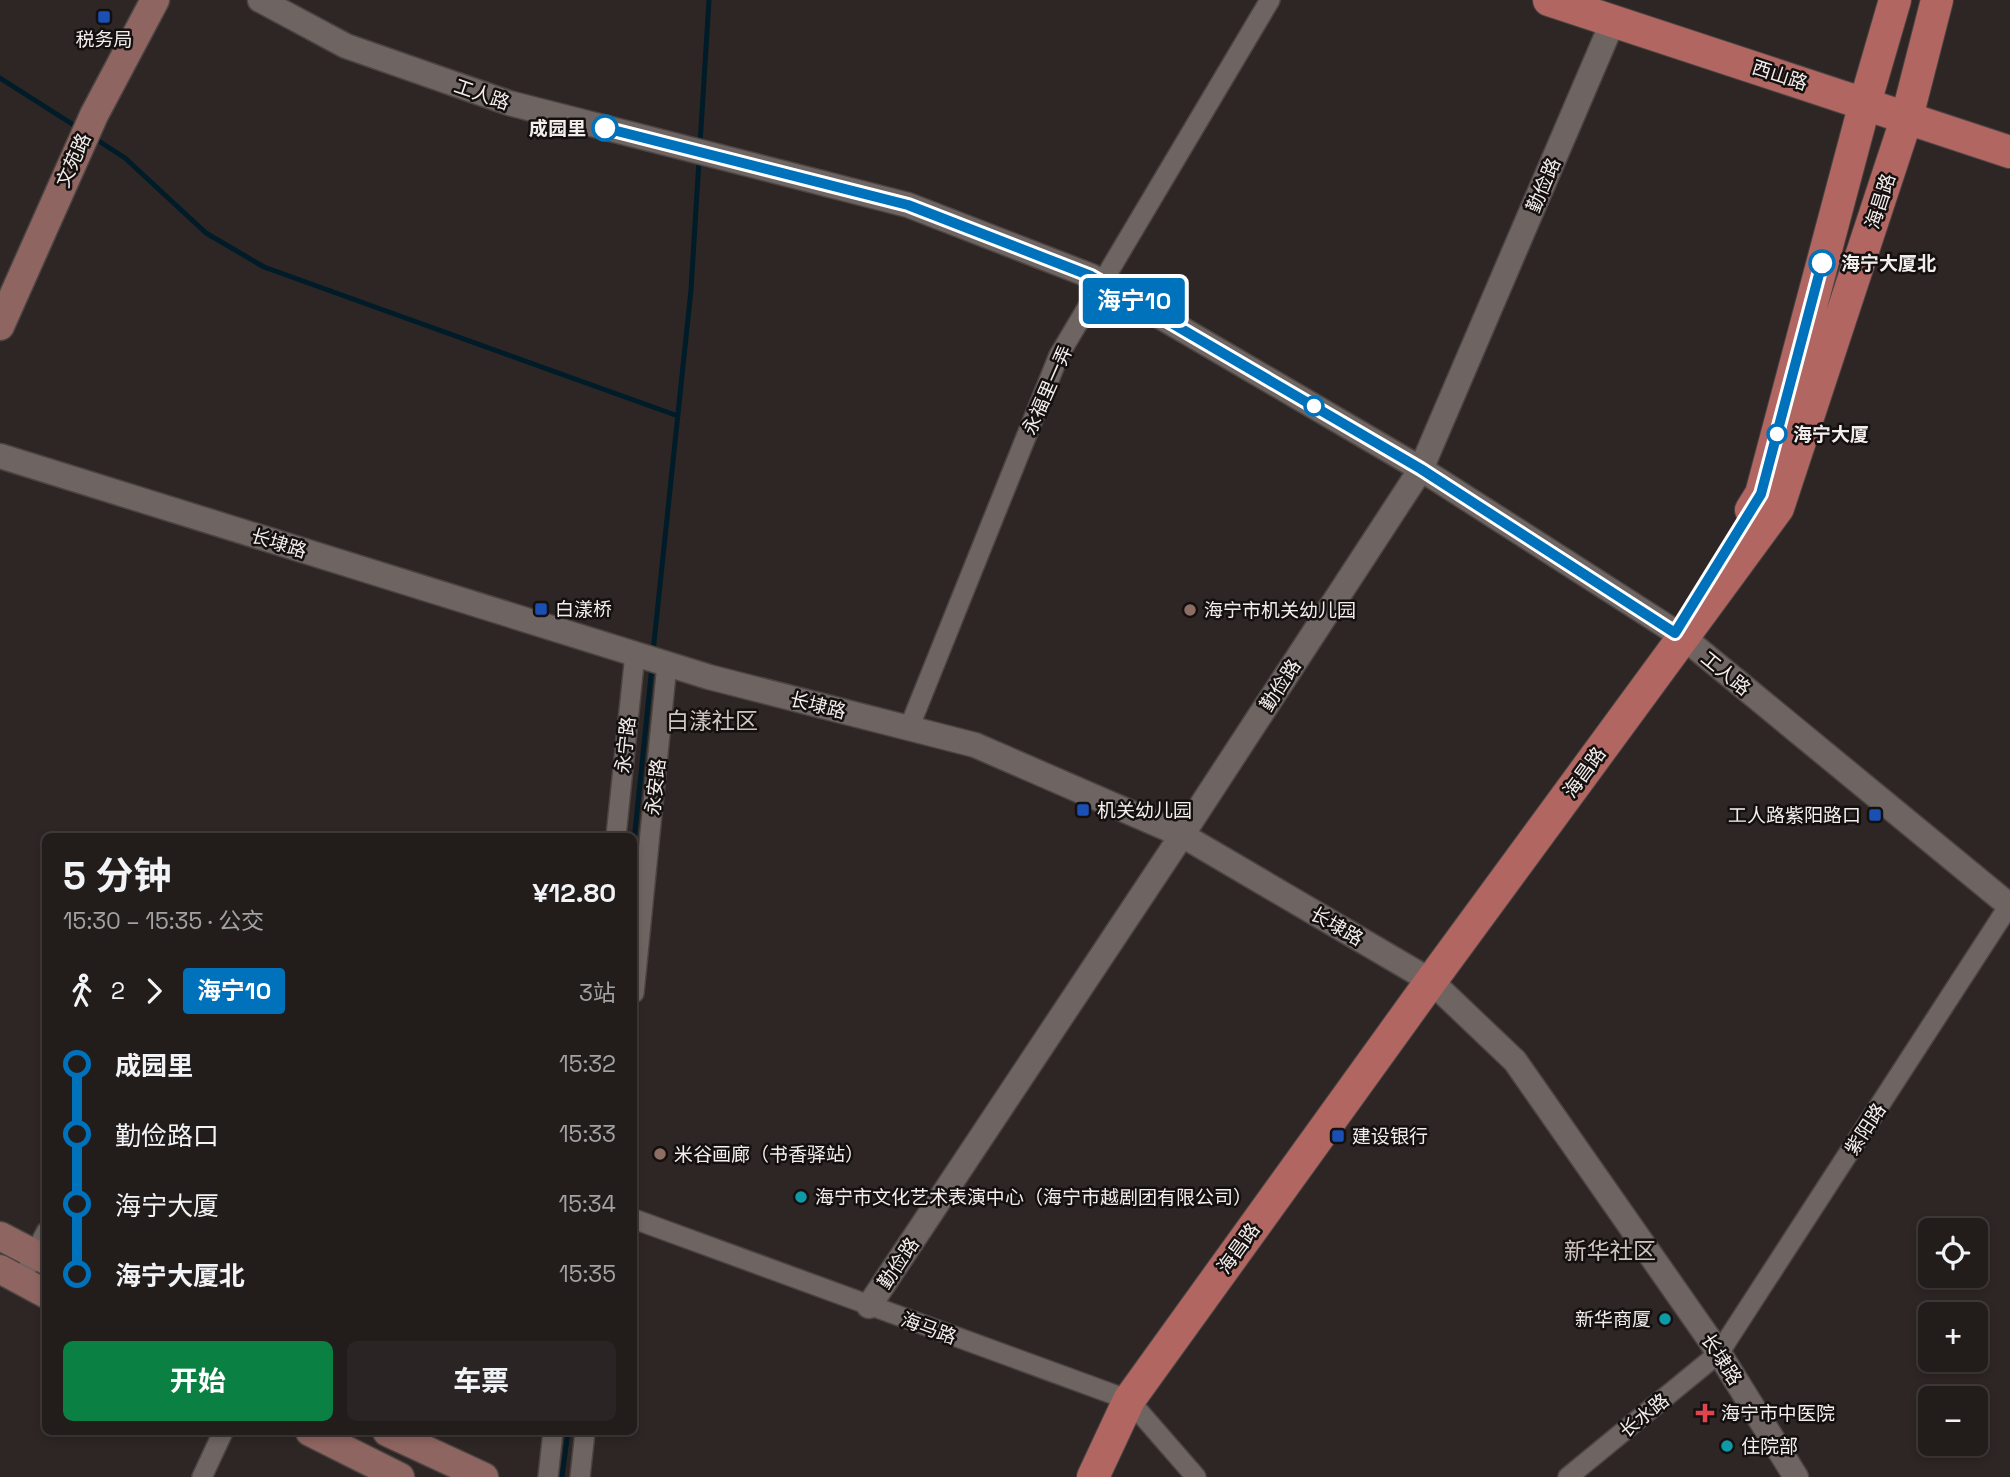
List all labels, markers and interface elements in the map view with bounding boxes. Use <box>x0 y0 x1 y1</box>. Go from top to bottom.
marker: 税务局 <box>96 9 112 25</box>
place label: 税务局 <box>75 27 133 52</box>
street label: 西山路 <box>1749 55 1811 96</box>
street label: 工人路 <box>451 73 513 116</box>
marker: 成园里 <box>592 115 618 141</box>
place label: 成园里 <box>529 116 586 141</box>
street label: 文苑路 <box>50 129 96 191</box>
street label: 勤俭路 <box>1521 154 1566 216</box>
street label: 海昌路 <box>1860 170 1901 232</box>
marker: 海宁大厦北 <box>1809 250 1835 276</box>
place label: 海宁大厦北 <box>1841 251 1936 276</box>
line badge: 海宁10 <box>1085 278 1183 324</box>
text: 海宁10 <box>1097 285 1171 316</box>
street label: 永福里一弄 <box>1017 342 1078 439</box>
unlabelled marker <box>1304 396 1324 416</box>
place label: 海宁大厦 <box>1793 422 1869 447</box>
marker: 海宁大厦 <box>1767 424 1787 444</box>
street label: 长埭路 <box>248 523 310 564</box>
place label: 白漾桥 <box>555 597 612 622</box>
place label: 海宁市机关幼儿园 <box>1204 598 1356 623</box>
marker: 白漾桥 <box>533 601 549 617</box>
marker: 海宁市机关幼儿园 <box>1182 602 1198 618</box>
street label: 工人路 <box>1696 646 1756 701</box>
street label: 勤俭路 <box>1254 655 1306 716</box>
street label: 长埭路 <box>787 686 849 725</box>
district label: 白漾社区 <box>666 706 758 736</box>
street label: 永宁路 <box>610 715 641 775</box>
street label: 海昌路 <box>1558 742 1611 803</box>
street label: 永安路 <box>640 757 671 817</box>
place label: 机关幼儿园 <box>1097 798 1192 823</box>
marker: 机关幼儿园 <box>1075 802 1091 818</box>
place label: 工人路紫阳路口 <box>1728 803 1861 828</box>
marker: 工人路紫阳路口 <box>1867 807 1883 823</box>
text: 5 分钟 <box>63 852 171 900</box>
text: ¥12.80 <box>532 876 616 910</box>
street label: 长埭路 <box>1306 901 1368 952</box>
text: 15:30 – 15:35 · 公交 <box>63 906 264 936</box>
icon: walk <box>63 972 101 1010</box>
icon: forward <box>135 972 173 1010</box>
text: 海宁10 <box>197 975 271 1006</box>
text: 2 <box>111 976 125 1006</box>
text: 3站 <box>579 978 616 1008</box>
text: 成园里 <box>115 1049 193 1083</box>
text: 15:32 <box>559 1049 616 1079</box>
street label: 紫阳路 <box>1839 1099 1891 1160</box>
text: 勤俭路口 <box>115 1119 219 1153</box>
text: 15:33 <box>559 1119 616 1149</box>
place label: 建设银行 <box>1352 1124 1428 1149</box>
marker: 建设银行 <box>1330 1128 1346 1144</box>
place label: 米谷画廊（书香驿站） <box>674 1142 864 1167</box>
marker: 米谷画廊（书香驿站） <box>652 1146 668 1162</box>
place label: 海宁市文化艺术表演中心（海宁市越剧团有限公司） <box>815 1185 1252 1210</box>
text: 海宁大厦 <box>115 1189 219 1223</box>
text: 15:34 <box>559 1189 616 1219</box>
marker: 海宁市文化艺术表演中心（海宁市越剧团有限公司） <box>793 1189 809 1205</box>
street label: 海昌路 <box>1212 1218 1265 1279</box>
map controls <box>1918 1218 1988 1456</box>
button: locate <box>1918 1218 1988 1288</box>
street label: 勤俭路 <box>872 1233 925 1294</box>
district label: 新华社区 <box>1564 1236 1656 1266</box>
text: 海宁大厦北 <box>115 1259 245 1293</box>
text: 15:35 <box>559 1259 616 1289</box>
button: + <box>1918 1302 1988 1372</box>
street label: 海马路 <box>898 1307 960 1350</box>
place label: 新华商厦 <box>1575 1307 1651 1332</box>
marker: 新华商厦 <box>1657 1311 1673 1327</box>
street label: 长埭路 <box>1696 1329 1748 1390</box>
button: 开始 <box>63 1341 333 1421</box>
button: 车票 <box>347 1341 616 1421</box>
button: − <box>1918 1386 1988 1456</box>
street label: 长水路 <box>1614 1388 1674 1443</box>
place label: 海宁市中医院 <box>1721 1401 1835 1426</box>
marker: 海宁市中医院 <box>1695 1403 1715 1423</box>
place label: 住院部 <box>1741 1434 1798 1459</box>
marker: 住院部 <box>1719 1438 1735 1454</box>

